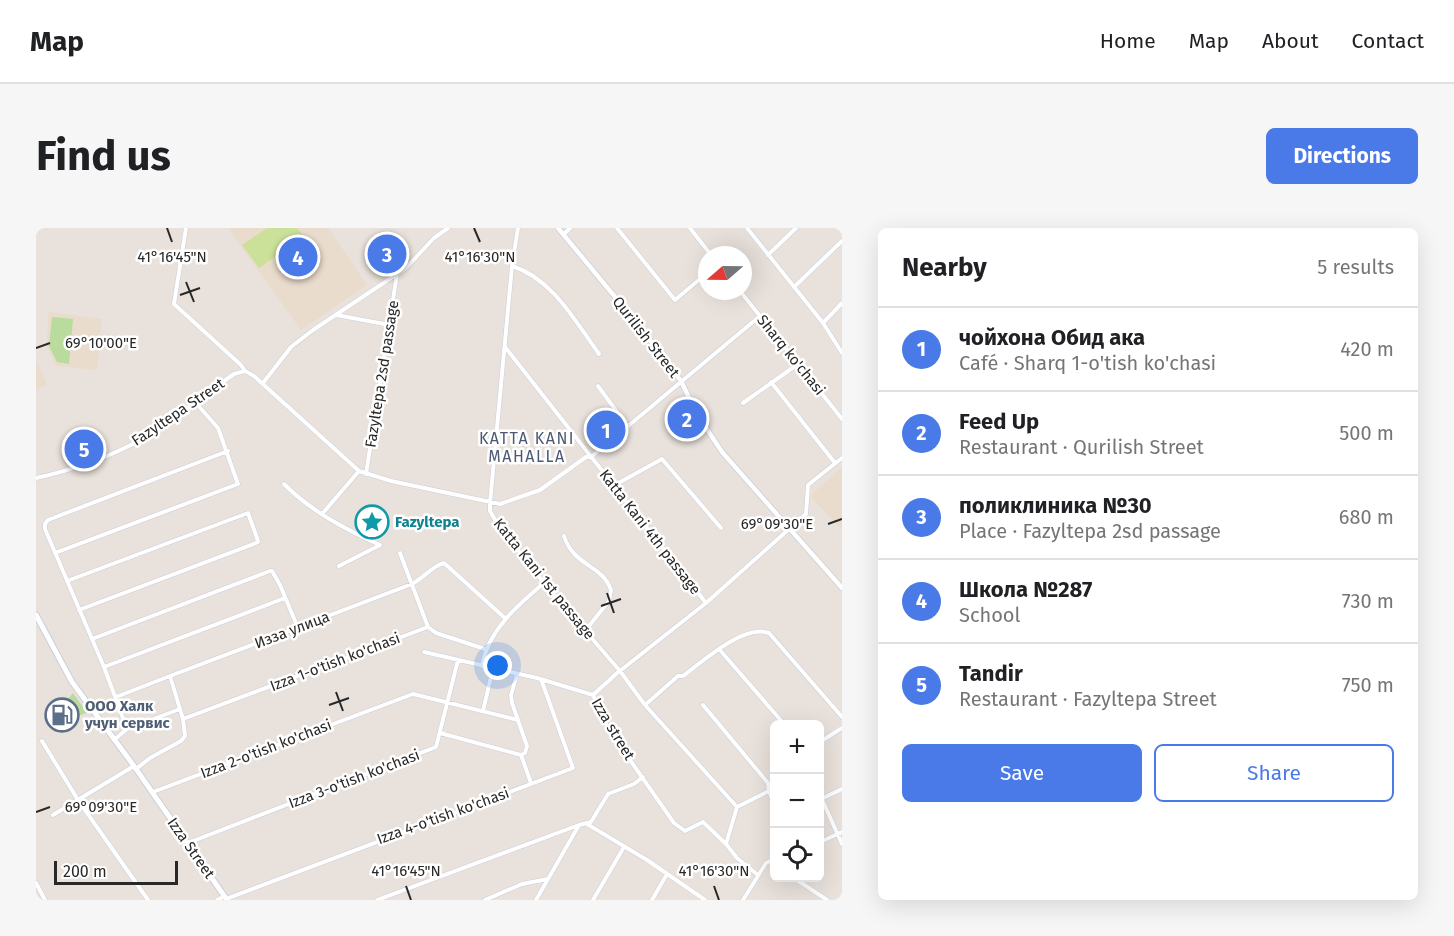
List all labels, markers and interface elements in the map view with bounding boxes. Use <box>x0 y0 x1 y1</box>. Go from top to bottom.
text: Map <box>30 25 84 58</box>
text: Home <box>1100 28 1156 54</box>
text: Map <box>1189 28 1229 54</box>
text: About <box>1262 28 1319 54</box>
text: Contact <box>1352 28 1424 54</box>
button: Directions <box>1266 128 1418 184</box>
text: Find us <box>36 131 171 181</box>
pin: 3 <box>368 231 406 276</box>
pin: 4 <box>278 234 318 279</box>
north arrow <box>698 246 752 300</box>
text: 41°16'45"N <box>137 248 207 266</box>
text: 41°16'30"N <box>445 248 515 266</box>
text: Nearby <box>902 252 987 283</box>
text: 5 results <box>1317 255 1394 279</box>
street label: Qurilish Street <box>609 293 684 382</box>
street label: Fazyltepa 2sd passage <box>361 299 403 449</box>
street label: Sharq ko'chasi <box>753 311 829 399</box>
text: чойхона Обид ака <box>959 324 1145 351</box>
text: 69°10'00"E <box>65 334 137 352</box>
text: 1 <box>917 337 926 361</box>
text: 420 m <box>1340 337 1394 361</box>
text: Café · Sharq 1-o'tish ko'chasi <box>959 351 1216 375</box>
street label: Fazyltepa Street <box>128 374 228 450</box>
pin: 2 <box>668 396 706 441</box>
pin: 1 <box>586 408 626 452</box>
text: Feed Up <box>959 408 1039 435</box>
text: 2 <box>916 421 927 445</box>
text: 500 m <box>1339 421 1394 445</box>
pin: 5 <box>64 426 104 472</box>
district label: KATTA KANI MAHALLA <box>479 429 575 466</box>
text: Restaurant · Qurilish Street <box>959 435 1204 459</box>
street label: Katta Kani 4th passage <box>595 466 705 598</box>
text: поликлиника №30 <box>959 492 1152 519</box>
place icon: Fazyltepa <box>354 504 390 540</box>
text: 3 <box>916 505 927 529</box>
text: 680 m <box>1339 505 1394 529</box>
place label: Fazyltepa <box>395 513 460 531</box>
street label: Katta Kani 1st passage <box>490 515 598 643</box>
text: 69°09'30"E <box>741 515 813 533</box>
text: Place · Fazyltepa 2sd passage <box>959 519 1221 543</box>
text: Школа №287 <box>959 576 1092 603</box>
text: 4 <box>916 589 927 613</box>
text: 730 m <box>1342 589 1394 613</box>
text: School <box>959 603 1020 627</box>
street label: Изза улица <box>252 607 332 653</box>
street label: Izza 1-o'tish ko'chasi <box>267 629 403 695</box>
your location <box>483 651 512 680</box>
text: Tandir <box>959 660 1023 687</box>
text: 5 <box>916 673 927 697</box>
text: 750 m <box>1342 673 1394 697</box>
text: Restaurant · Fazyltepa Street <box>959 687 1217 711</box>
street label: Izza street <box>588 695 639 764</box>
fuel station icon: ООО Халк учун сервис <box>44 697 80 733</box>
place label: ООО Халк учун сервис <box>84 697 170 732</box>
street label: Izza 2-o'tish ko'chasi <box>198 716 334 782</box>
map controls <box>770 720 824 882</box>
button: + <box>770 720 824 774</box>
button: Save <box>902 744 1142 802</box>
button: Share <box>1154 744 1394 802</box>
street label: Izza 3-o'tish ko'chasi <box>286 746 422 812</box>
button: − <box>770 774 824 828</box>
street label: Izza 4-o'tish ko'chasi <box>374 784 512 848</box>
text: 69°09'30"E <box>65 798 137 816</box>
street label: Izza Street <box>164 814 219 882</box>
button: locate <box>770 828 824 882</box>
scale bar <box>54 858 178 886</box>
text: 200 m <box>63 862 107 881</box>
text: 41°16'45"N <box>371 862 441 880</box>
text: 41°16'30"N <box>679 862 749 880</box>

